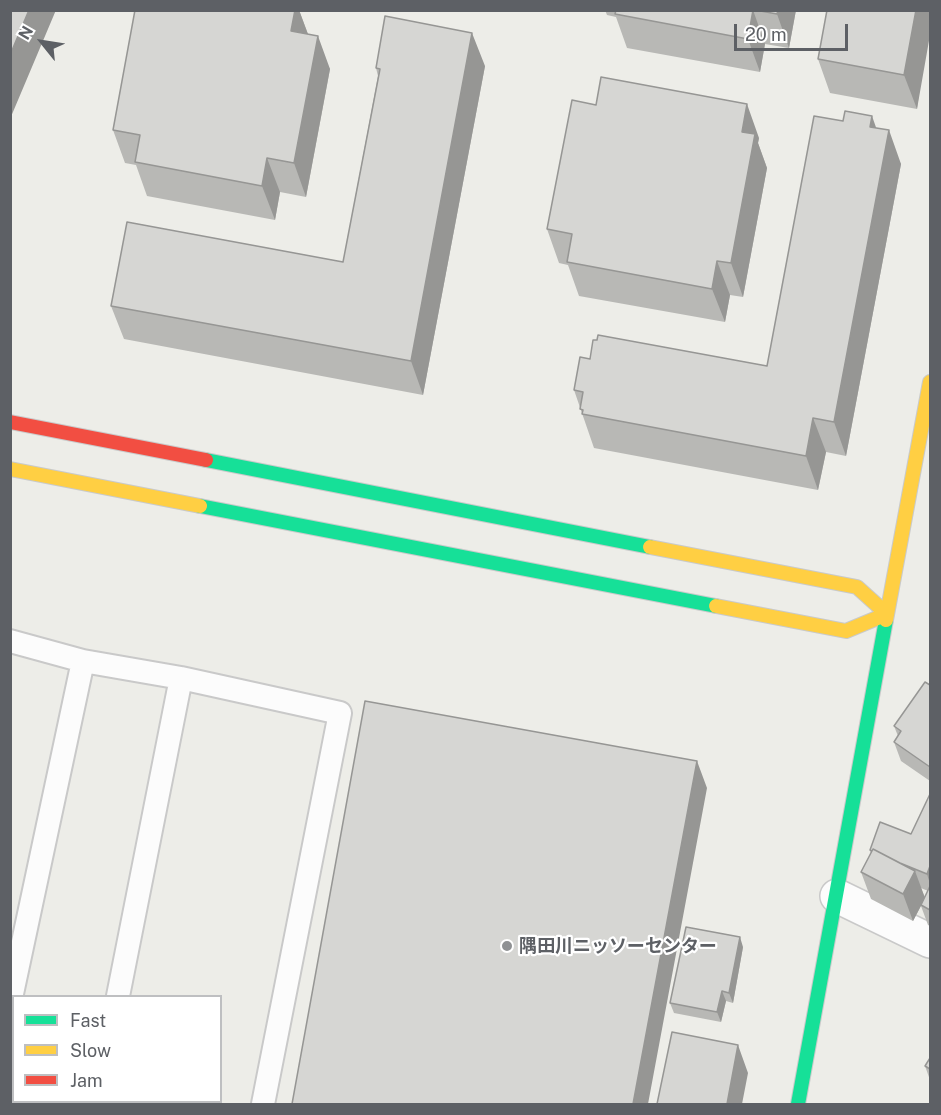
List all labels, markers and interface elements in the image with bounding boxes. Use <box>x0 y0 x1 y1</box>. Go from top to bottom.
north arrow <box>12 12 72 72</box>
scale bar <box>737 12 851 50</box>
text: N <box>15 23 37 43</box>
text: 20 m <box>745 24 787 45</box>
place label: 隅田川ニッソーセンター <box>519 935 717 957</box>
marker: 隅田川ニッソーセンター <box>500 939 514 953</box>
legend <box>12 995 222 1103</box>
text: Fast <box>70 1010 106 1031</box>
text: Slow <box>70 1040 111 1061</box>
text: Jam <box>70 1070 103 1091</box>

